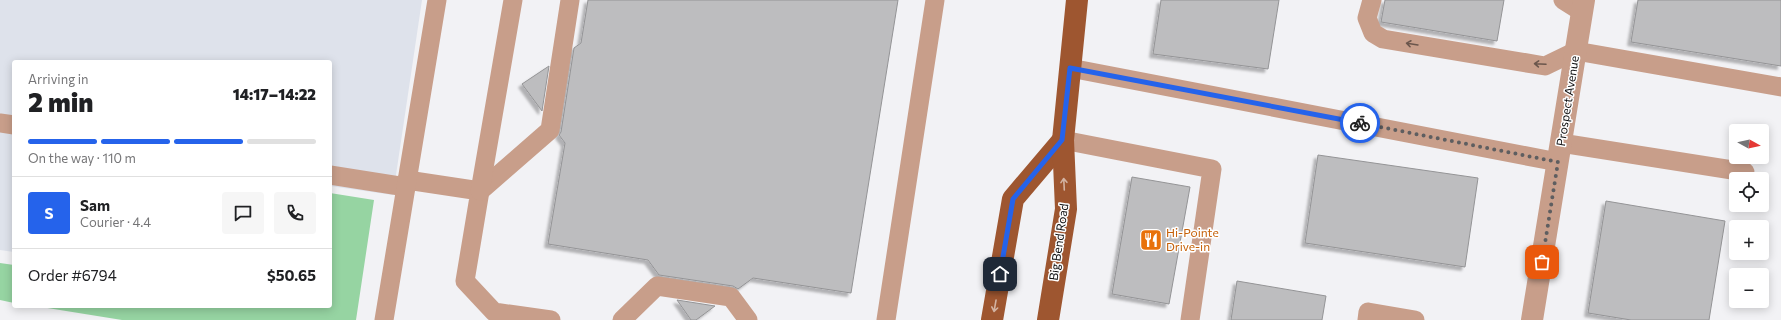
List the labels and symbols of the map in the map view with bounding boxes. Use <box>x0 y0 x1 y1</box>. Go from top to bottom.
one-way arrow <box>1406 39 1419 47</box>
street label: Prospect Avenue <box>1553 55 1581 147</box>
one-way arrow <box>1534 61 1547 68</box>
courier <box>1340 103 1380 143</box>
north arrow <box>1729 124 1769 164</box>
one-way arrow <box>1061 178 1068 191</box>
street label: Big Bend Road <box>1046 202 1070 281</box>
place label: Hi-Pointe Drive-in <box>1166 225 1219 253</box>
restaurant icon: Hi-Pointe Drive-in <box>1138 227 1164 253</box>
pin <box>1525 245 1559 279</box>
pin <box>983 257 1017 291</box>
one-way arrow <box>990 299 998 312</box>

